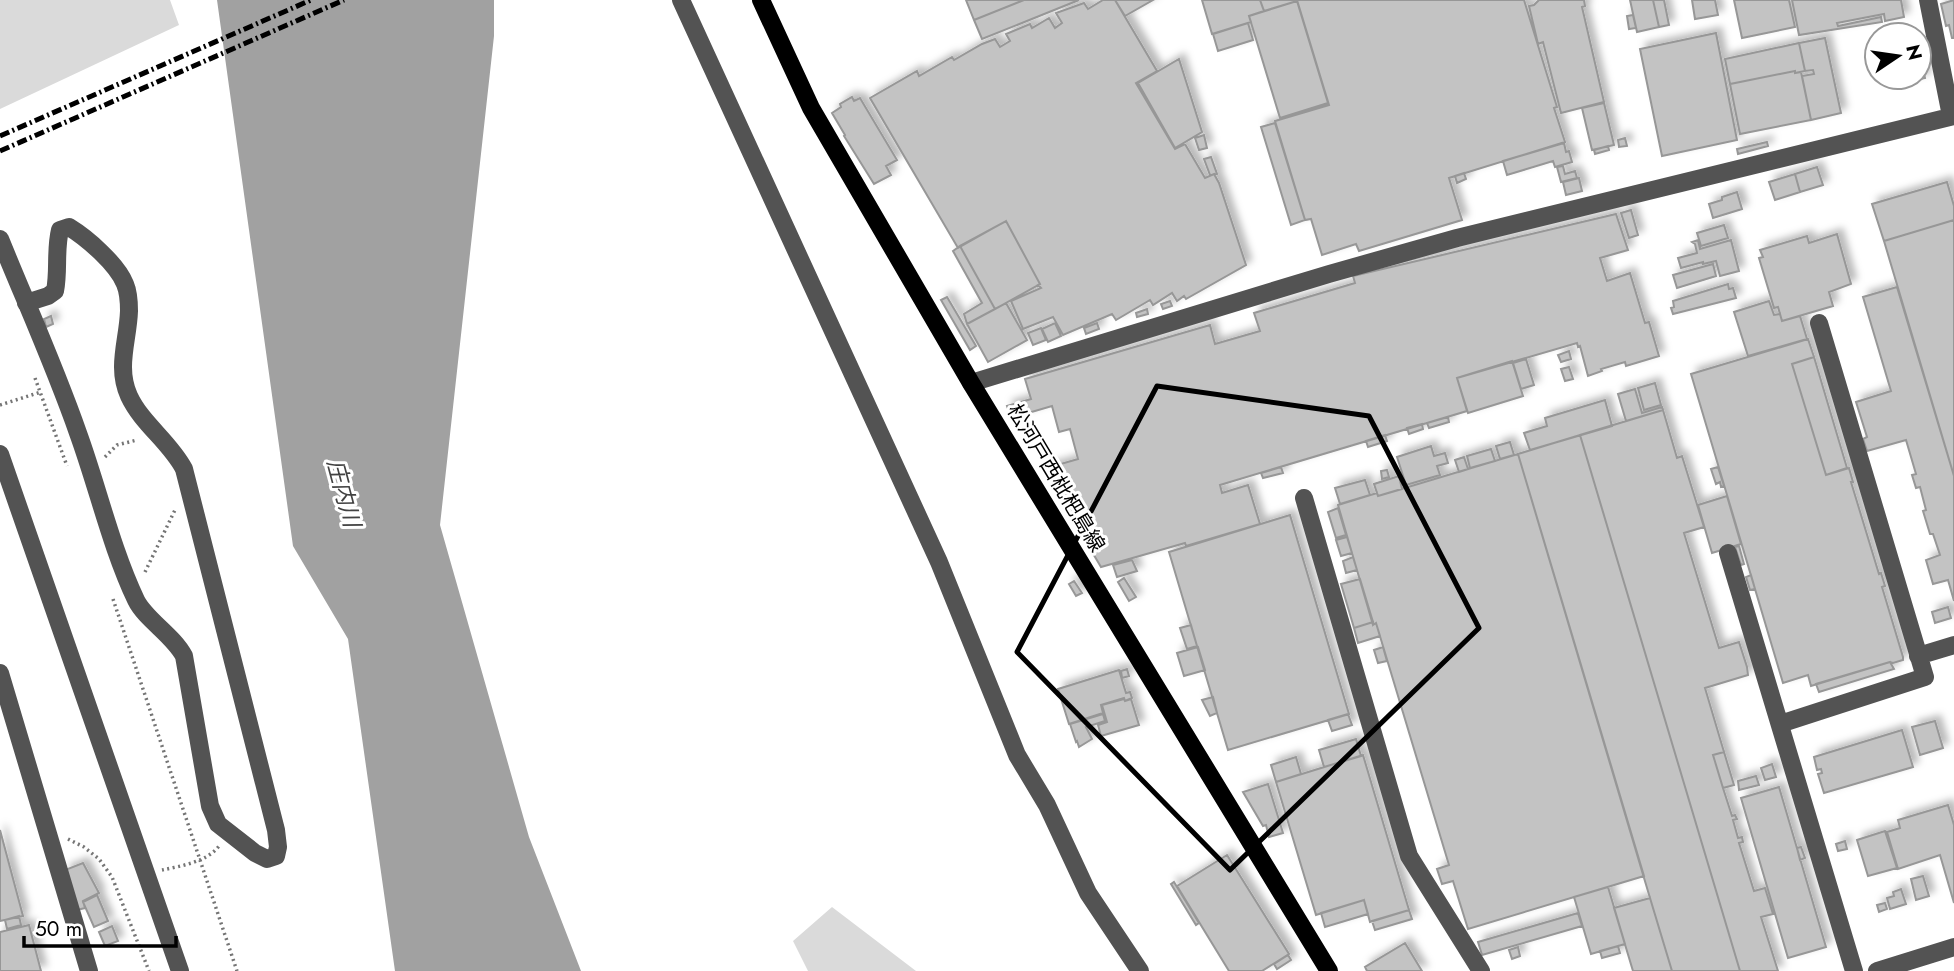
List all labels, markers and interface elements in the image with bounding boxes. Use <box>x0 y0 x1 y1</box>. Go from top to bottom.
north arrow <box>1863 21 1933 91</box>
text: N <box>1899 42 1929 63</box>
street label: 松河戸西枇杷島線 <box>1000 398 1112 558</box>
water label: 庄内川 <box>319 455 370 534</box>
scale bar <box>24 904 177 948</box>
text: 50 m <box>35 914 82 944</box>

